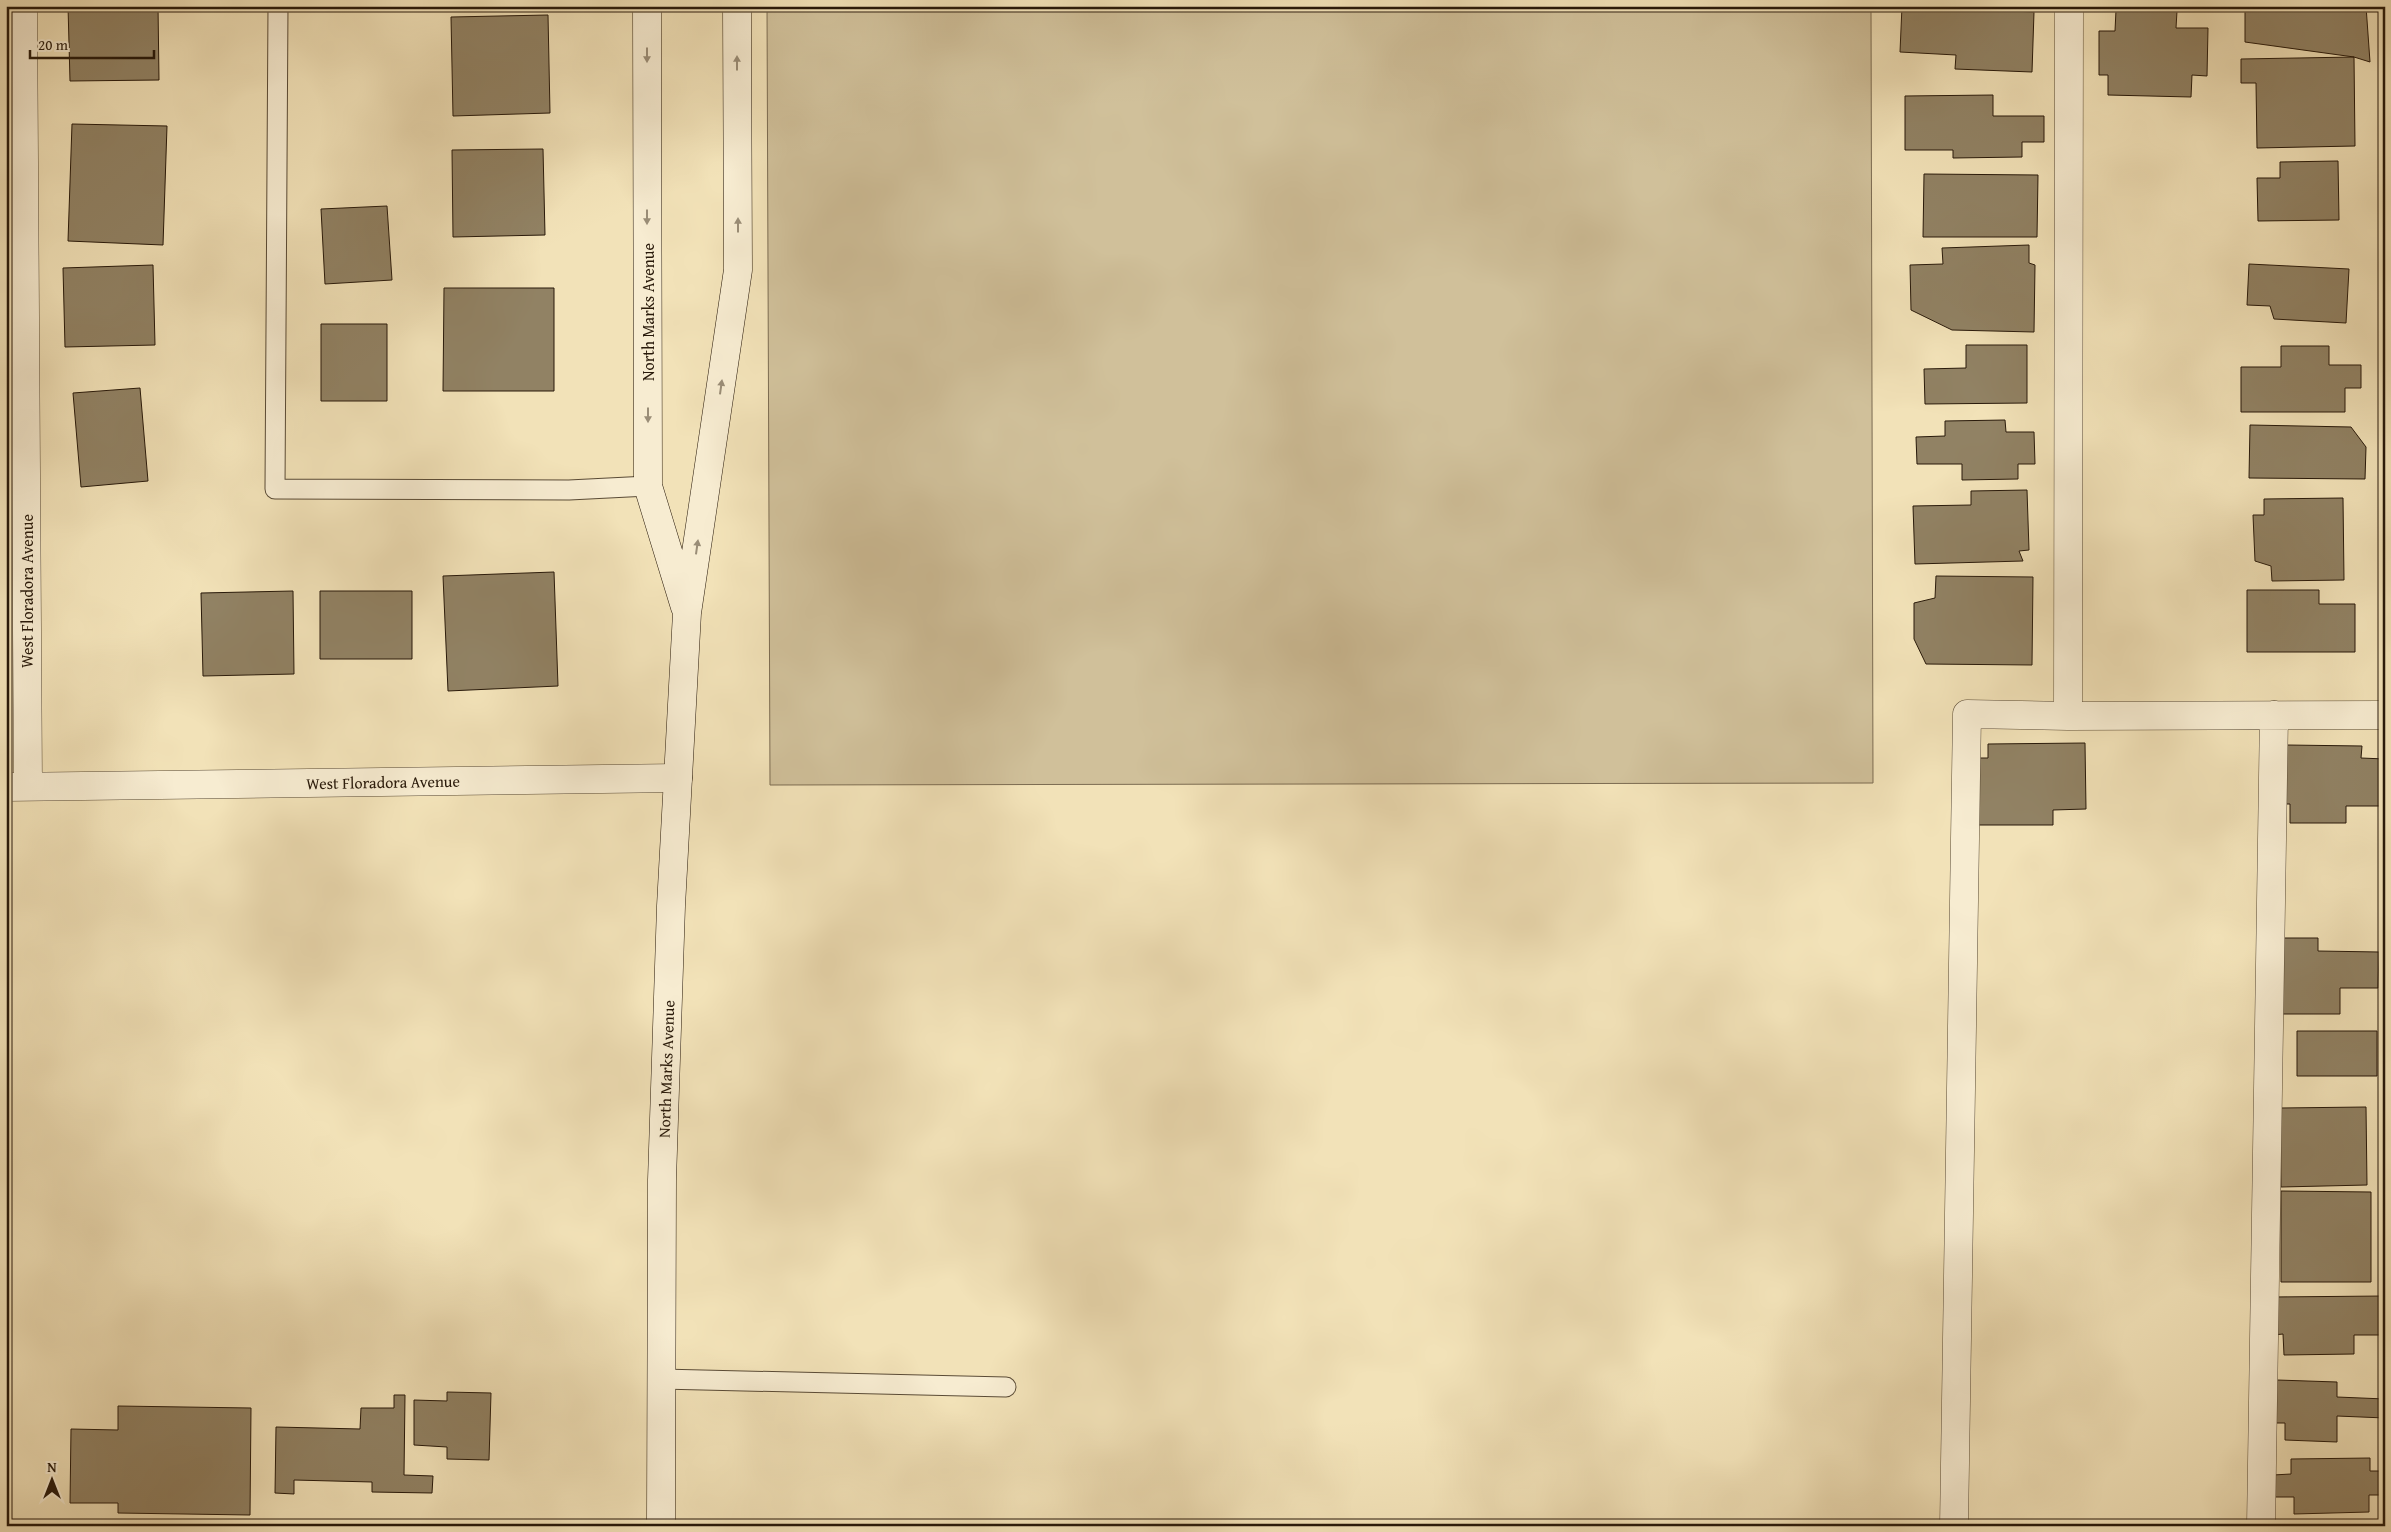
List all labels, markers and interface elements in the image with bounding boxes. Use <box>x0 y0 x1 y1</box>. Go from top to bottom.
scale bar <box>30 28 154 60</box>
text: 20 m <box>38 34 69 55</box>
one-way arrow <box>643 47 651 63</box>
one-way arrow <box>733 55 741 71</box>
one-way arrow <box>643 210 651 226</box>
one-way arrow <box>734 217 742 233</box>
street label: North Marks Avenue <box>636 243 660 381</box>
one-way arrow <box>717 378 725 394</box>
one-way arrow <box>644 407 652 423</box>
street label: West Floradora Avenue <box>15 514 39 668</box>
one-way arrow <box>693 539 701 555</box>
street label: West Floradora Avenue <box>306 769 460 795</box>
street label: North Marks Avenue <box>652 1000 680 1138</box>
north arrow <box>28 1454 78 1504</box>
text: N <box>47 1457 57 1477</box>

